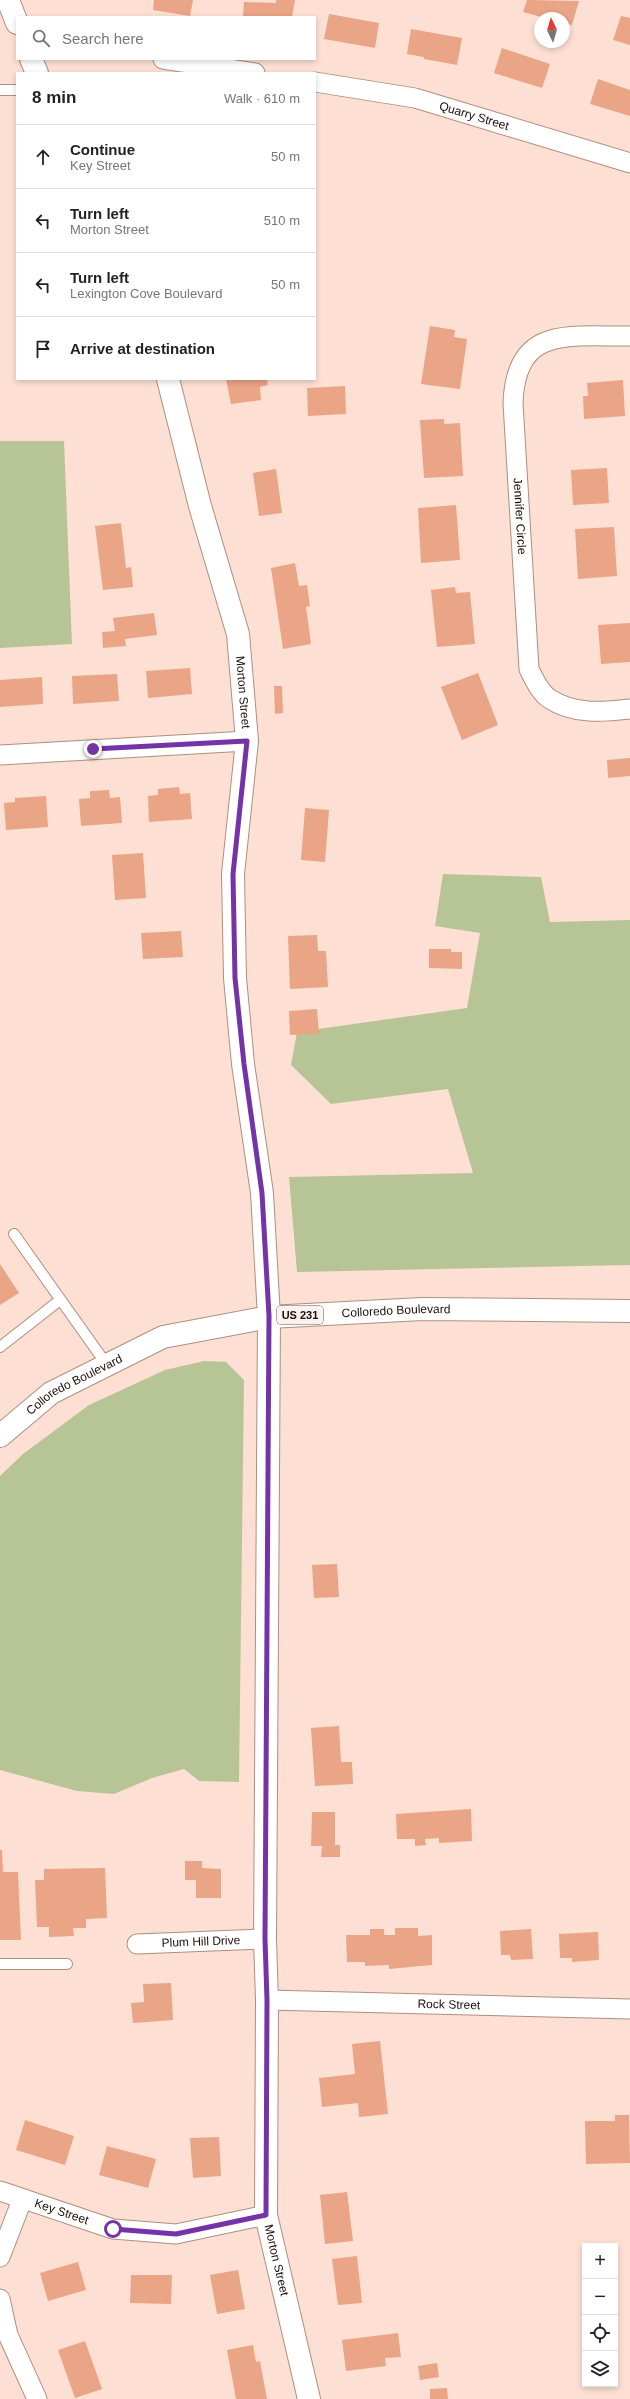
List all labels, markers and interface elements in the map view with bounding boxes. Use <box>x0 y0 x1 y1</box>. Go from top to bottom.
north arrow <box>534 12 570 48</box>
search box <box>16 16 316 60</box>
icon: search <box>30 27 52 49</box>
text: Search here <box>62 30 144 47</box>
text: 8 min <box>32 88 76 107</box>
text: Walk · 610 m <box>224 91 300 106</box>
street label: Quarry Street <box>438 99 511 133</box>
text: Continue <box>70 141 135 158</box>
icon: ahead <box>32 146 54 168</box>
text: 50 m <box>271 149 300 164</box>
text: Key Street <box>70 158 131 173</box>
text: Turn left <box>70 205 129 222</box>
icon: left <box>32 210 54 232</box>
text: 510 m <box>264 213 300 228</box>
text: Morton Street <box>70 222 149 237</box>
text: Turn left <box>70 269 129 286</box>
icon: left <box>32 274 54 296</box>
text: 50 m <box>271 277 300 292</box>
text: Lexington Cove Boulevard <box>70 286 223 301</box>
icon: arrive <box>32 338 54 360</box>
text: Arrive at destination <box>70 340 215 357</box>
street label: Jennifer Circle <box>511 477 529 555</box>
street label: Morton Street <box>233 655 253 730</box>
route end <box>84 740 102 758</box>
street label: Colloredo Boulevard <box>341 1302 451 1320</box>
road number: US 231 <box>277 1306 323 1324</box>
street label: Colloredo Boulevard <box>23 1352 125 1418</box>
street label: Plum Hill Drive <box>161 1933 241 1950</box>
street label: Rock Street <box>417 1997 481 2012</box>
street label: Key Street <box>33 2196 91 2228</box>
route start <box>104 2220 122 2238</box>
street label: Morton Street <box>261 2223 292 2298</box>
map controls <box>582 2243 618 2387</box>
button: + <box>582 2243 618 2279</box>
button: − <box>582 2279 618 2315</box>
button: locate <box>582 2315 618 2351</box>
button: layers <box>582 2351 618 2387</box>

